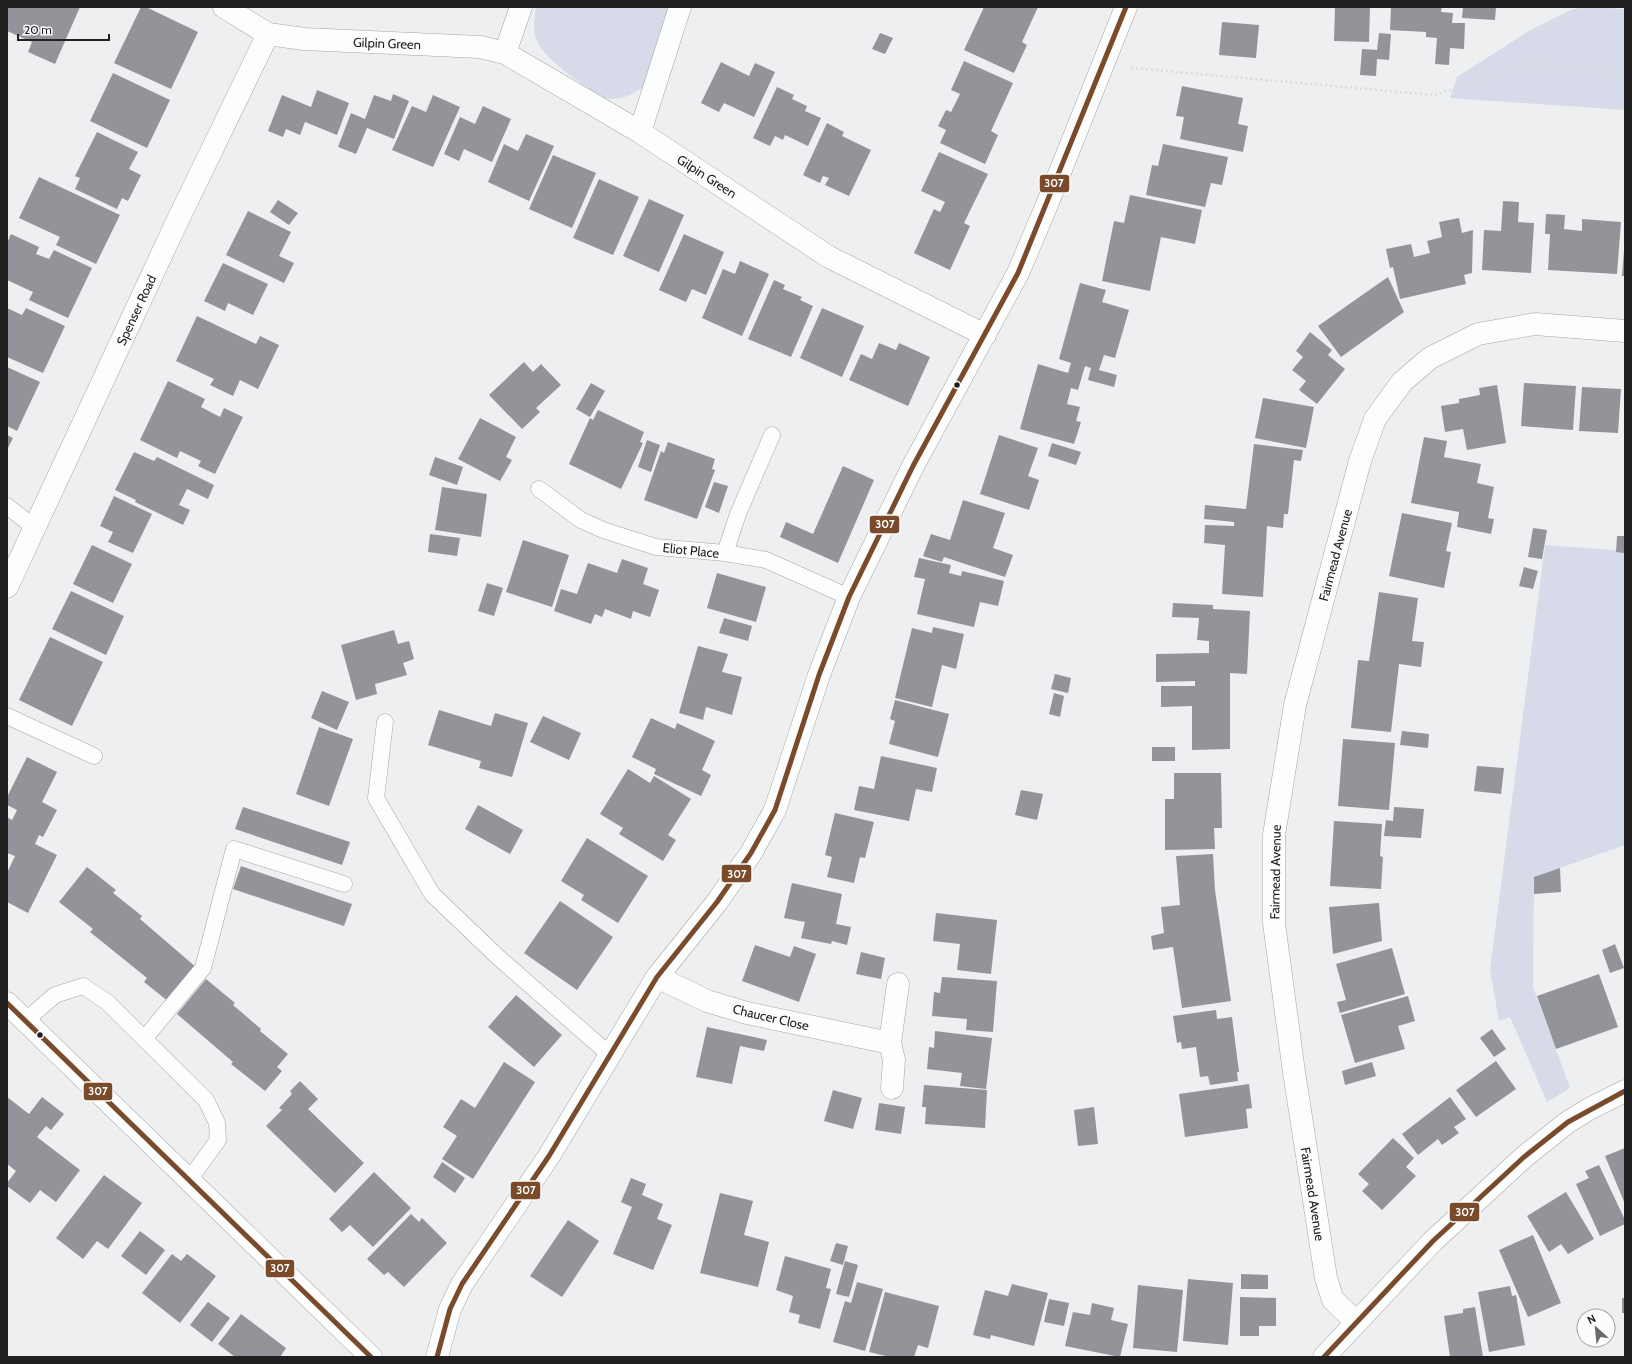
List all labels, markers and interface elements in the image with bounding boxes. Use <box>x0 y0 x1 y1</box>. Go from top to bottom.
scale bar <box>18 16 109 42</box>
text: 20 m <box>24 22 52 37</box>
street label: Gilpin Green <box>353 34 421 52</box>
street label: Gilpin Green <box>674 151 740 201</box>
line badge: 307 <box>1039 174 1070 193</box>
text: 307 <box>1044 176 1064 190</box>
street label: Spenser Road <box>113 272 159 348</box>
unlabelled marker <box>952 380 962 390</box>
street label: Fairmead Avenue <box>1315 507 1355 603</box>
line badge: 307 <box>869 515 900 534</box>
text: 307 <box>875 517 895 531</box>
street label: Eliot Place <box>662 539 720 561</box>
street label: Fairmead Avenue <box>1266 824 1284 920</box>
line badge: 307 <box>721 864 752 883</box>
text: 307 <box>727 867 747 881</box>
street label: Chaucer Close <box>731 1000 811 1034</box>
unlabelled marker <box>35 1030 45 1040</box>
line badge: 307 <box>83 1082 113 1101</box>
text: 307 <box>88 1084 108 1098</box>
street label: Fairmead Avenue <box>1298 1146 1328 1242</box>
line badge: 307 <box>510 1181 541 1200</box>
text: 307 <box>516 1183 536 1197</box>
line badge: 307 <box>1449 1202 1480 1222</box>
text: 307 <box>1455 1205 1475 1219</box>
line badge: 307 <box>265 1259 295 1278</box>
text: 307 <box>270 1261 290 1275</box>
north arrow <box>1576 1308 1616 1348</box>
text: N <box>1585 1311 1598 1327</box>

